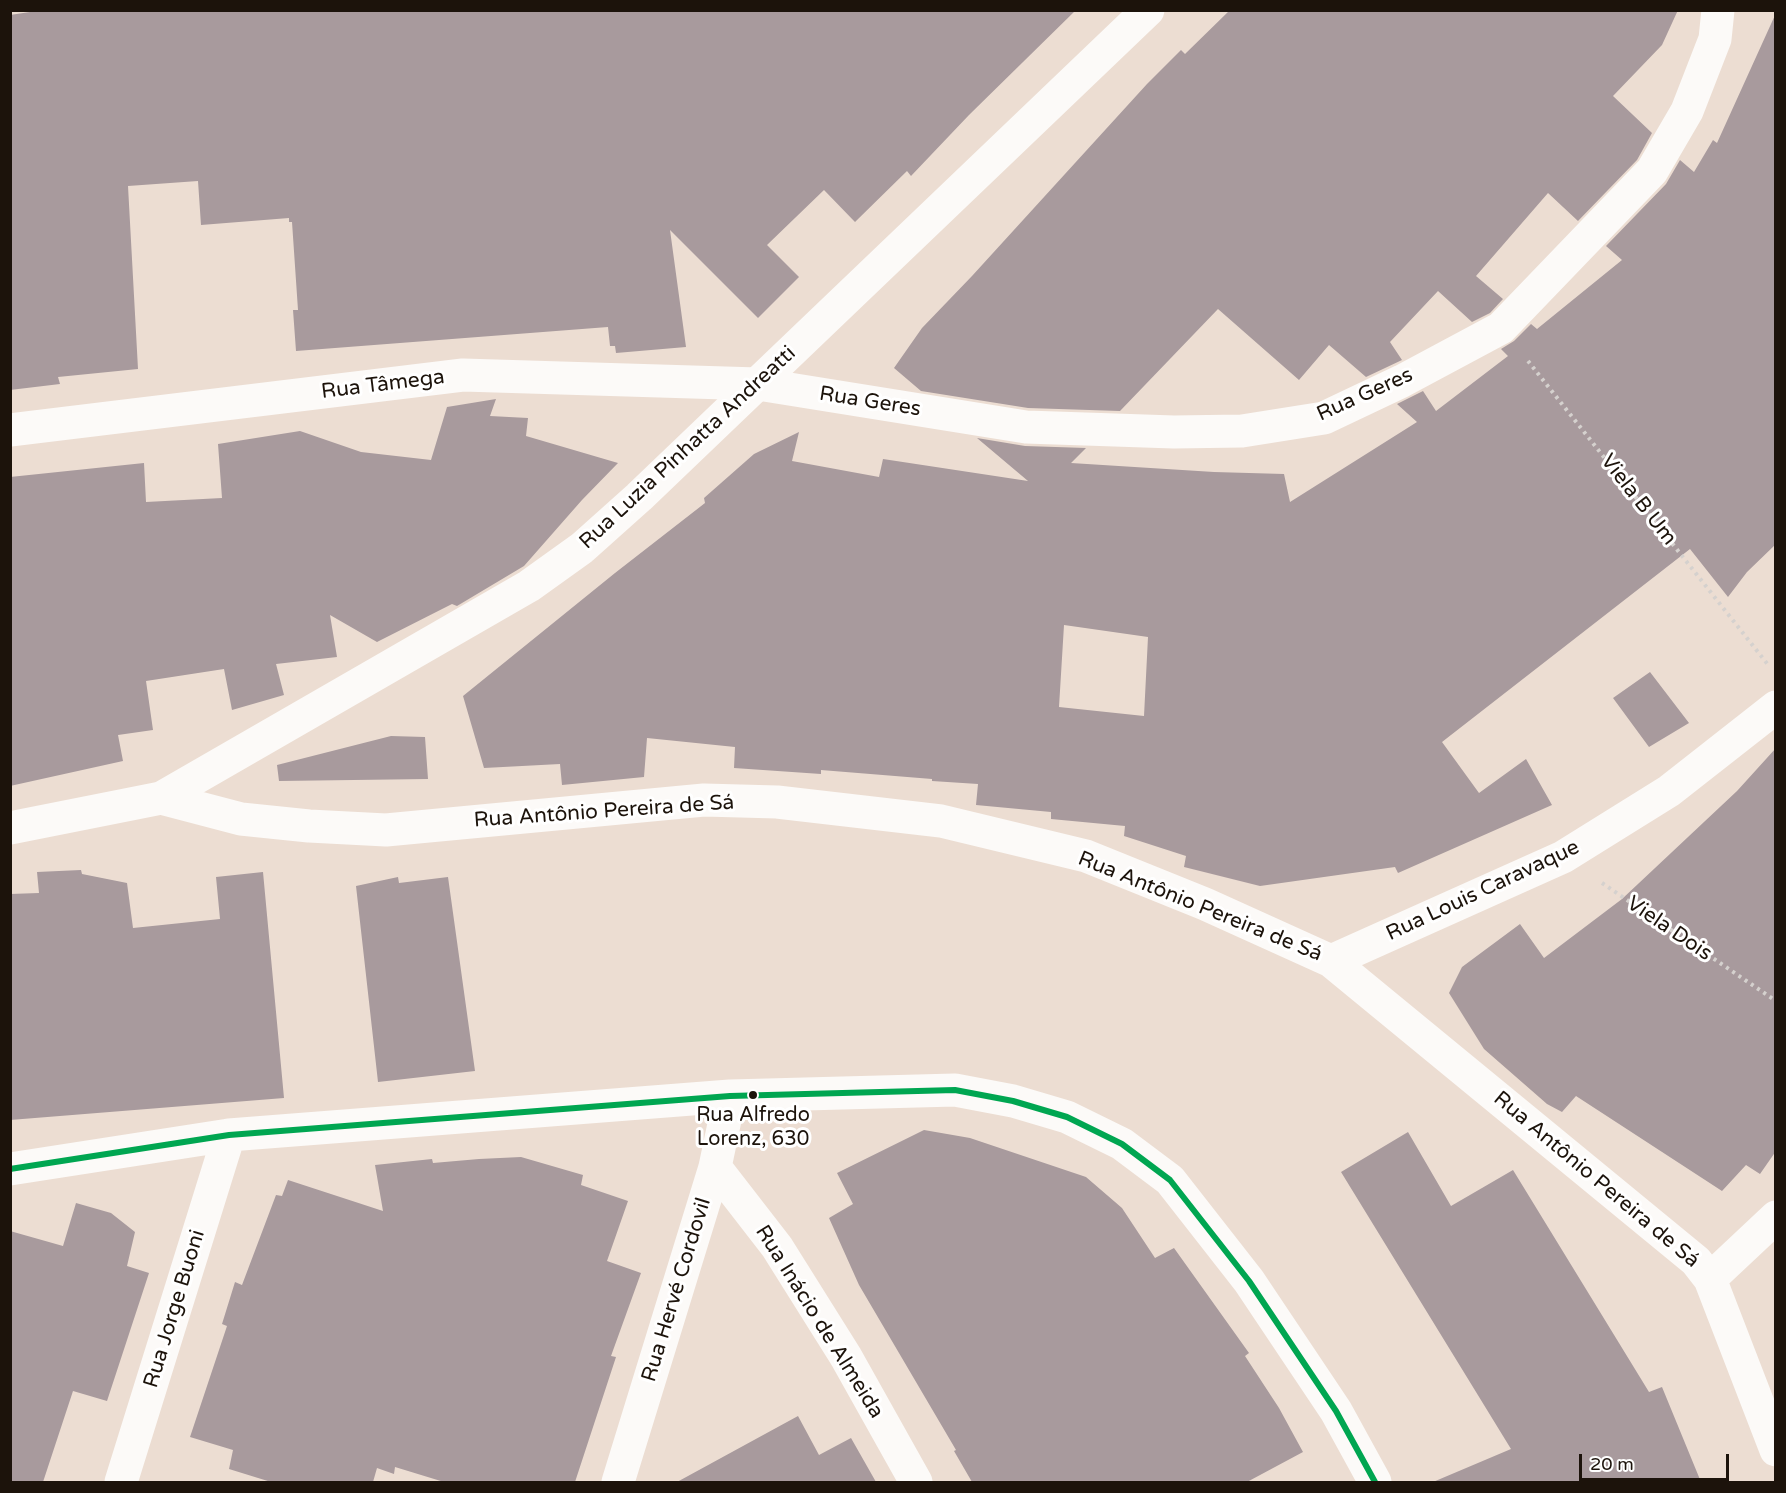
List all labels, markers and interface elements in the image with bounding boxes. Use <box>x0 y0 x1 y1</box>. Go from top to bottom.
street label: Rua Luzia Pinhatta Andreatti <box>575 341 801 555</box>
street label: Rua Geres <box>1313 363 1417 427</box>
street label: Rua Tâmega <box>320 365 446 405</box>
street label: Rua Geres <box>817 382 923 422</box>
street label: Viela B Um <box>1595 449 1681 551</box>
street label: Rua Antônio Pereira de Sá <box>473 790 735 834</box>
street label: Rua Louis Caravaque <box>1382 835 1584 947</box>
street label: Rua Antônio Pereira de Sá <box>1074 846 1326 968</box>
street label: Viela Dois <box>1622 891 1716 967</box>
street label: Rua Antônio Pereira de Sá <box>1488 1086 1704 1274</box>
marker: Rua Alfredo Lorenz, 630 <box>747 1089 759 1101</box>
place label: Rua Alfredo Lorenz, 630 <box>696 1104 810 1151</box>
street label: Rua Hervé Cordovil <box>637 1195 717 1385</box>
street label: Rua Inácio de Almeida <box>749 1221 889 1423</box>
street label: Rua Jorge Buoni <box>139 1227 211 1391</box>
scale bar <box>1582 1442 1732 1480</box>
text: 20 m <box>1590 1453 1634 1475</box>

